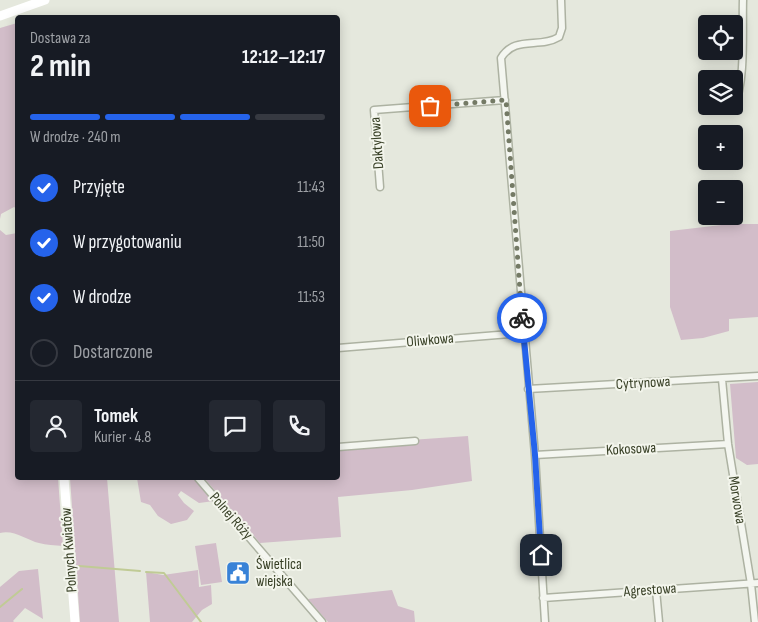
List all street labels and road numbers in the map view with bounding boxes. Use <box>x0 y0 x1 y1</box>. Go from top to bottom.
street label: Daktylowa <box>366 116 388 170</box>
street label: Oliwkowa <box>406 328 455 352</box>
street label: Cytrynowa <box>615 372 671 394</box>
street label: Kokosowa <box>606 438 657 460</box>
street label: Morwowa <box>724 475 750 525</box>
street label: Polnej Róży <box>205 488 257 544</box>
street label: Polnych Kwiatów <box>57 506 81 593</box>
street label: Agrestowa <box>622 579 677 601</box>

